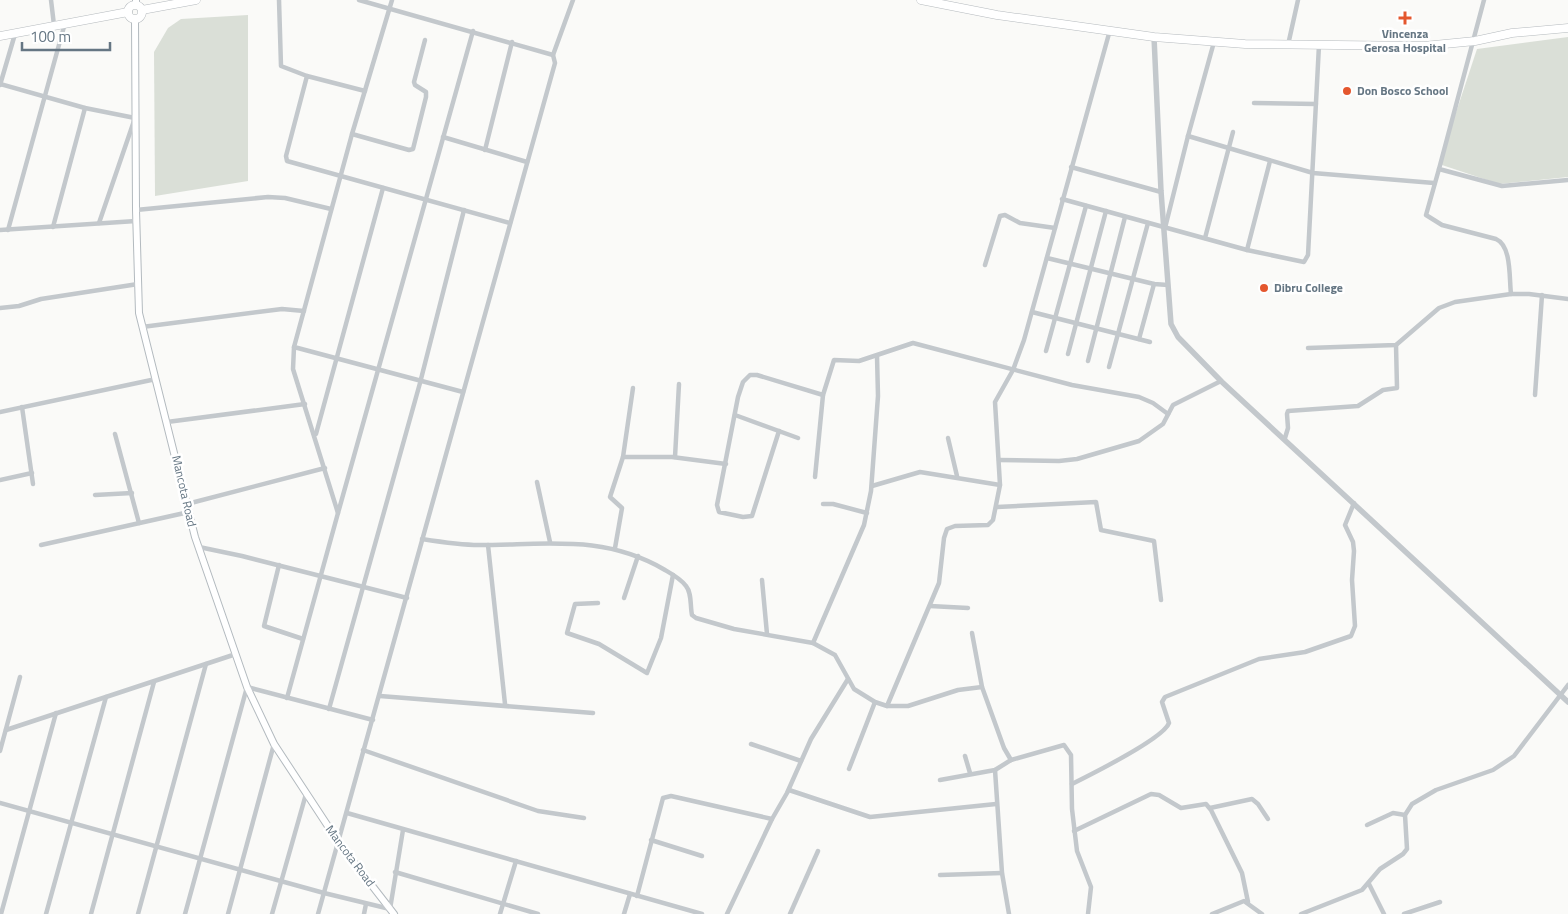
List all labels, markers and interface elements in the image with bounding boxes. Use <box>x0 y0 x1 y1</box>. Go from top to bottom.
marker: Vincenza Gerosa Hospital <box>1398 11 1412 25</box>
scale bar <box>22 20 110 52</box>
place label: Vincenza Gerosa Hospital <box>1364 24 1446 57</box>
text: 100 m <box>30 25 71 48</box>
place label: Don Bosco School <box>1357 81 1449 100</box>
marker: Don Bosco School <box>1341 85 1353 97</box>
place label: Dibru College <box>1274 278 1343 297</box>
marker: Dibru College <box>1258 282 1270 294</box>
street label: Mancota Road <box>167 453 202 529</box>
street label: Mancota Road <box>321 821 380 891</box>

